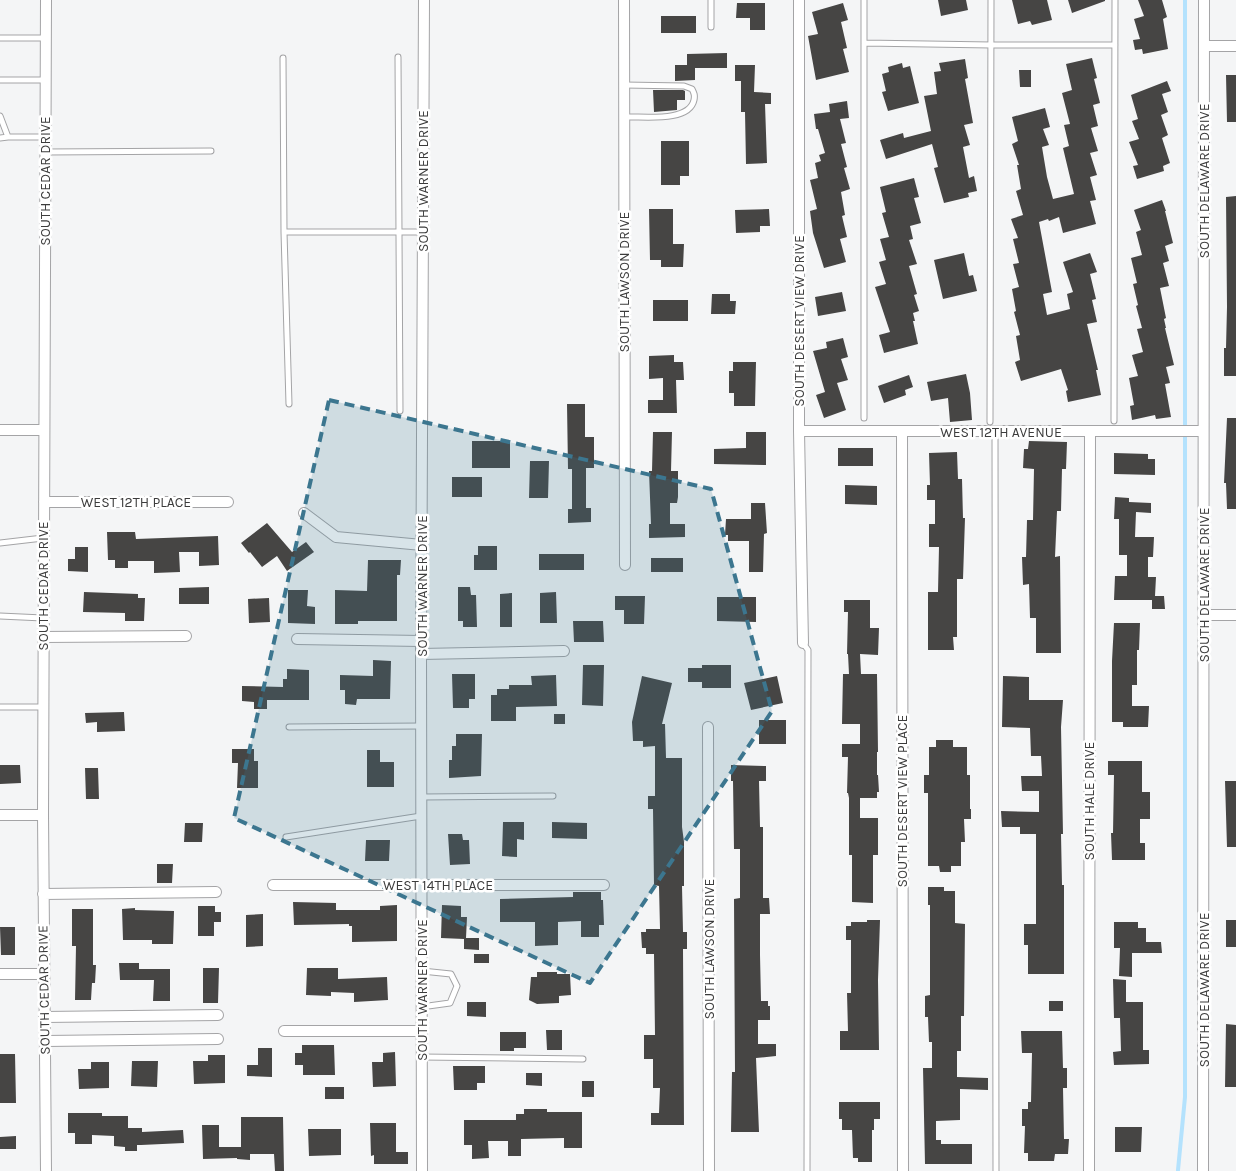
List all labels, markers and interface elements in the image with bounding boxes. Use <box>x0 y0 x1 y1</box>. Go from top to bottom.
street label: SOUTH DELAWARE DRIVE <box>1196 104 1213 259</box>
street label: SOUTH WARNER DRIVE <box>415 110 432 252</box>
street label: SOUTH CEDAR DRIVE <box>37 116 54 246</box>
street label: SOUTH LAWSON DRIVE <box>616 212 633 352</box>
street label: SOUTH DESERT VIEW DRIVE <box>791 235 808 407</box>
street label: WEST 12TH AVENUE <box>940 424 1062 441</box>
street label: WEST 12TH PLACE <box>81 494 191 511</box>
street label: SOUTH DELAWARE DRIVE <box>1196 508 1213 663</box>
street label: SOUTH WARNER DRIVE <box>414 515 431 657</box>
street label: SOUTH CEDAR DRIVE <box>35 521 52 651</box>
street label: SOUTH DESERT VIEW PLACE <box>894 715 911 887</box>
street label: SOUTH HALE DRIVE <box>1081 742 1098 860</box>
street label: WEST 14TH PLACE <box>383 877 493 894</box>
street label: SOUTH LAWSON DRIVE <box>701 879 718 1019</box>
street label: SOUTH DELAWARE DRIVE <box>1196 913 1213 1068</box>
street label: SOUTH WARNER DRIVE <box>414 919 431 1061</box>
street label: SOUTH CEDAR DRIVE <box>34 925 54 1055</box>

